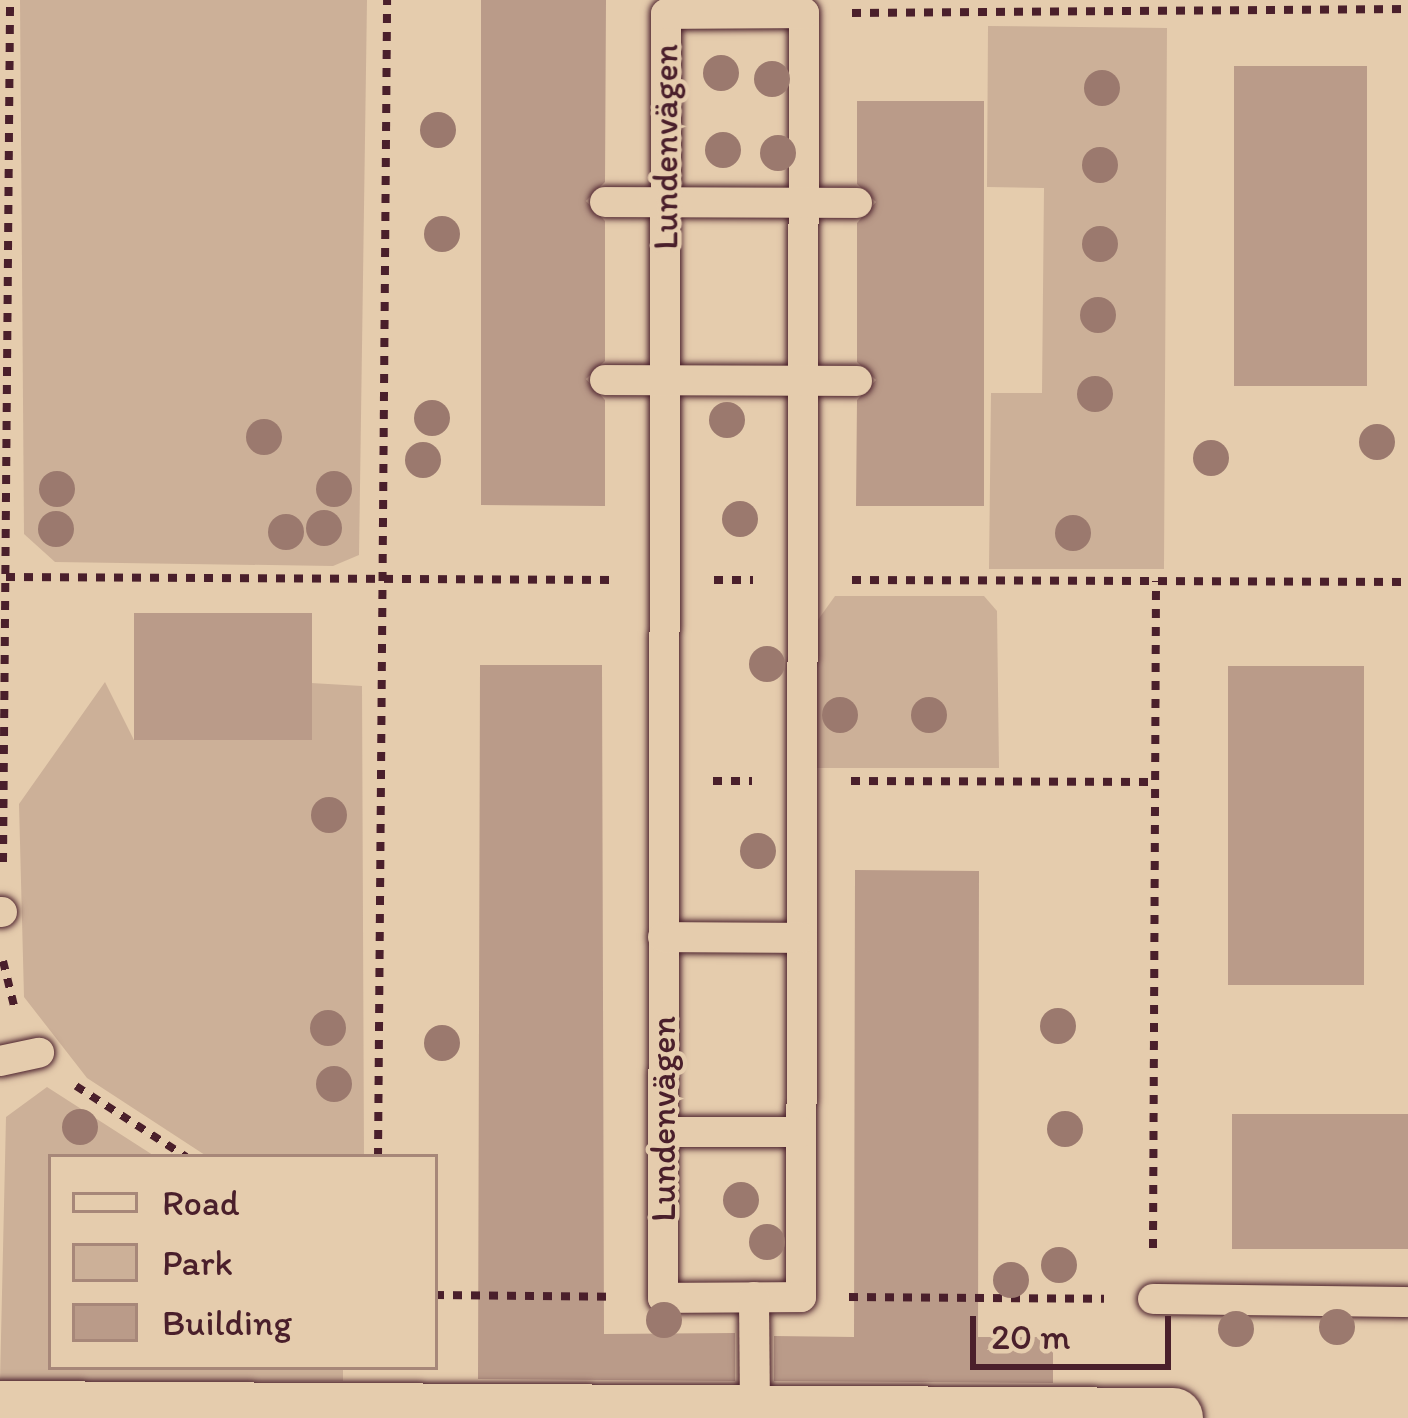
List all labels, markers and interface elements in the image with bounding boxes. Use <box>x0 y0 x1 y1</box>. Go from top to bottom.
street label: Lundenvägen <box>643 44 687 250</box>
street label: Lundenvägen <box>641 1016 685 1222</box>
legend <box>48 1154 438 1370</box>
text: Road <box>162 1181 240 1224</box>
text: Park <box>162 1241 233 1284</box>
scale bar <box>976 1292 1177 1366</box>
text: Building <box>162 1301 292 1344</box>
text: 20 m <box>991 1315 1071 1358</box>

